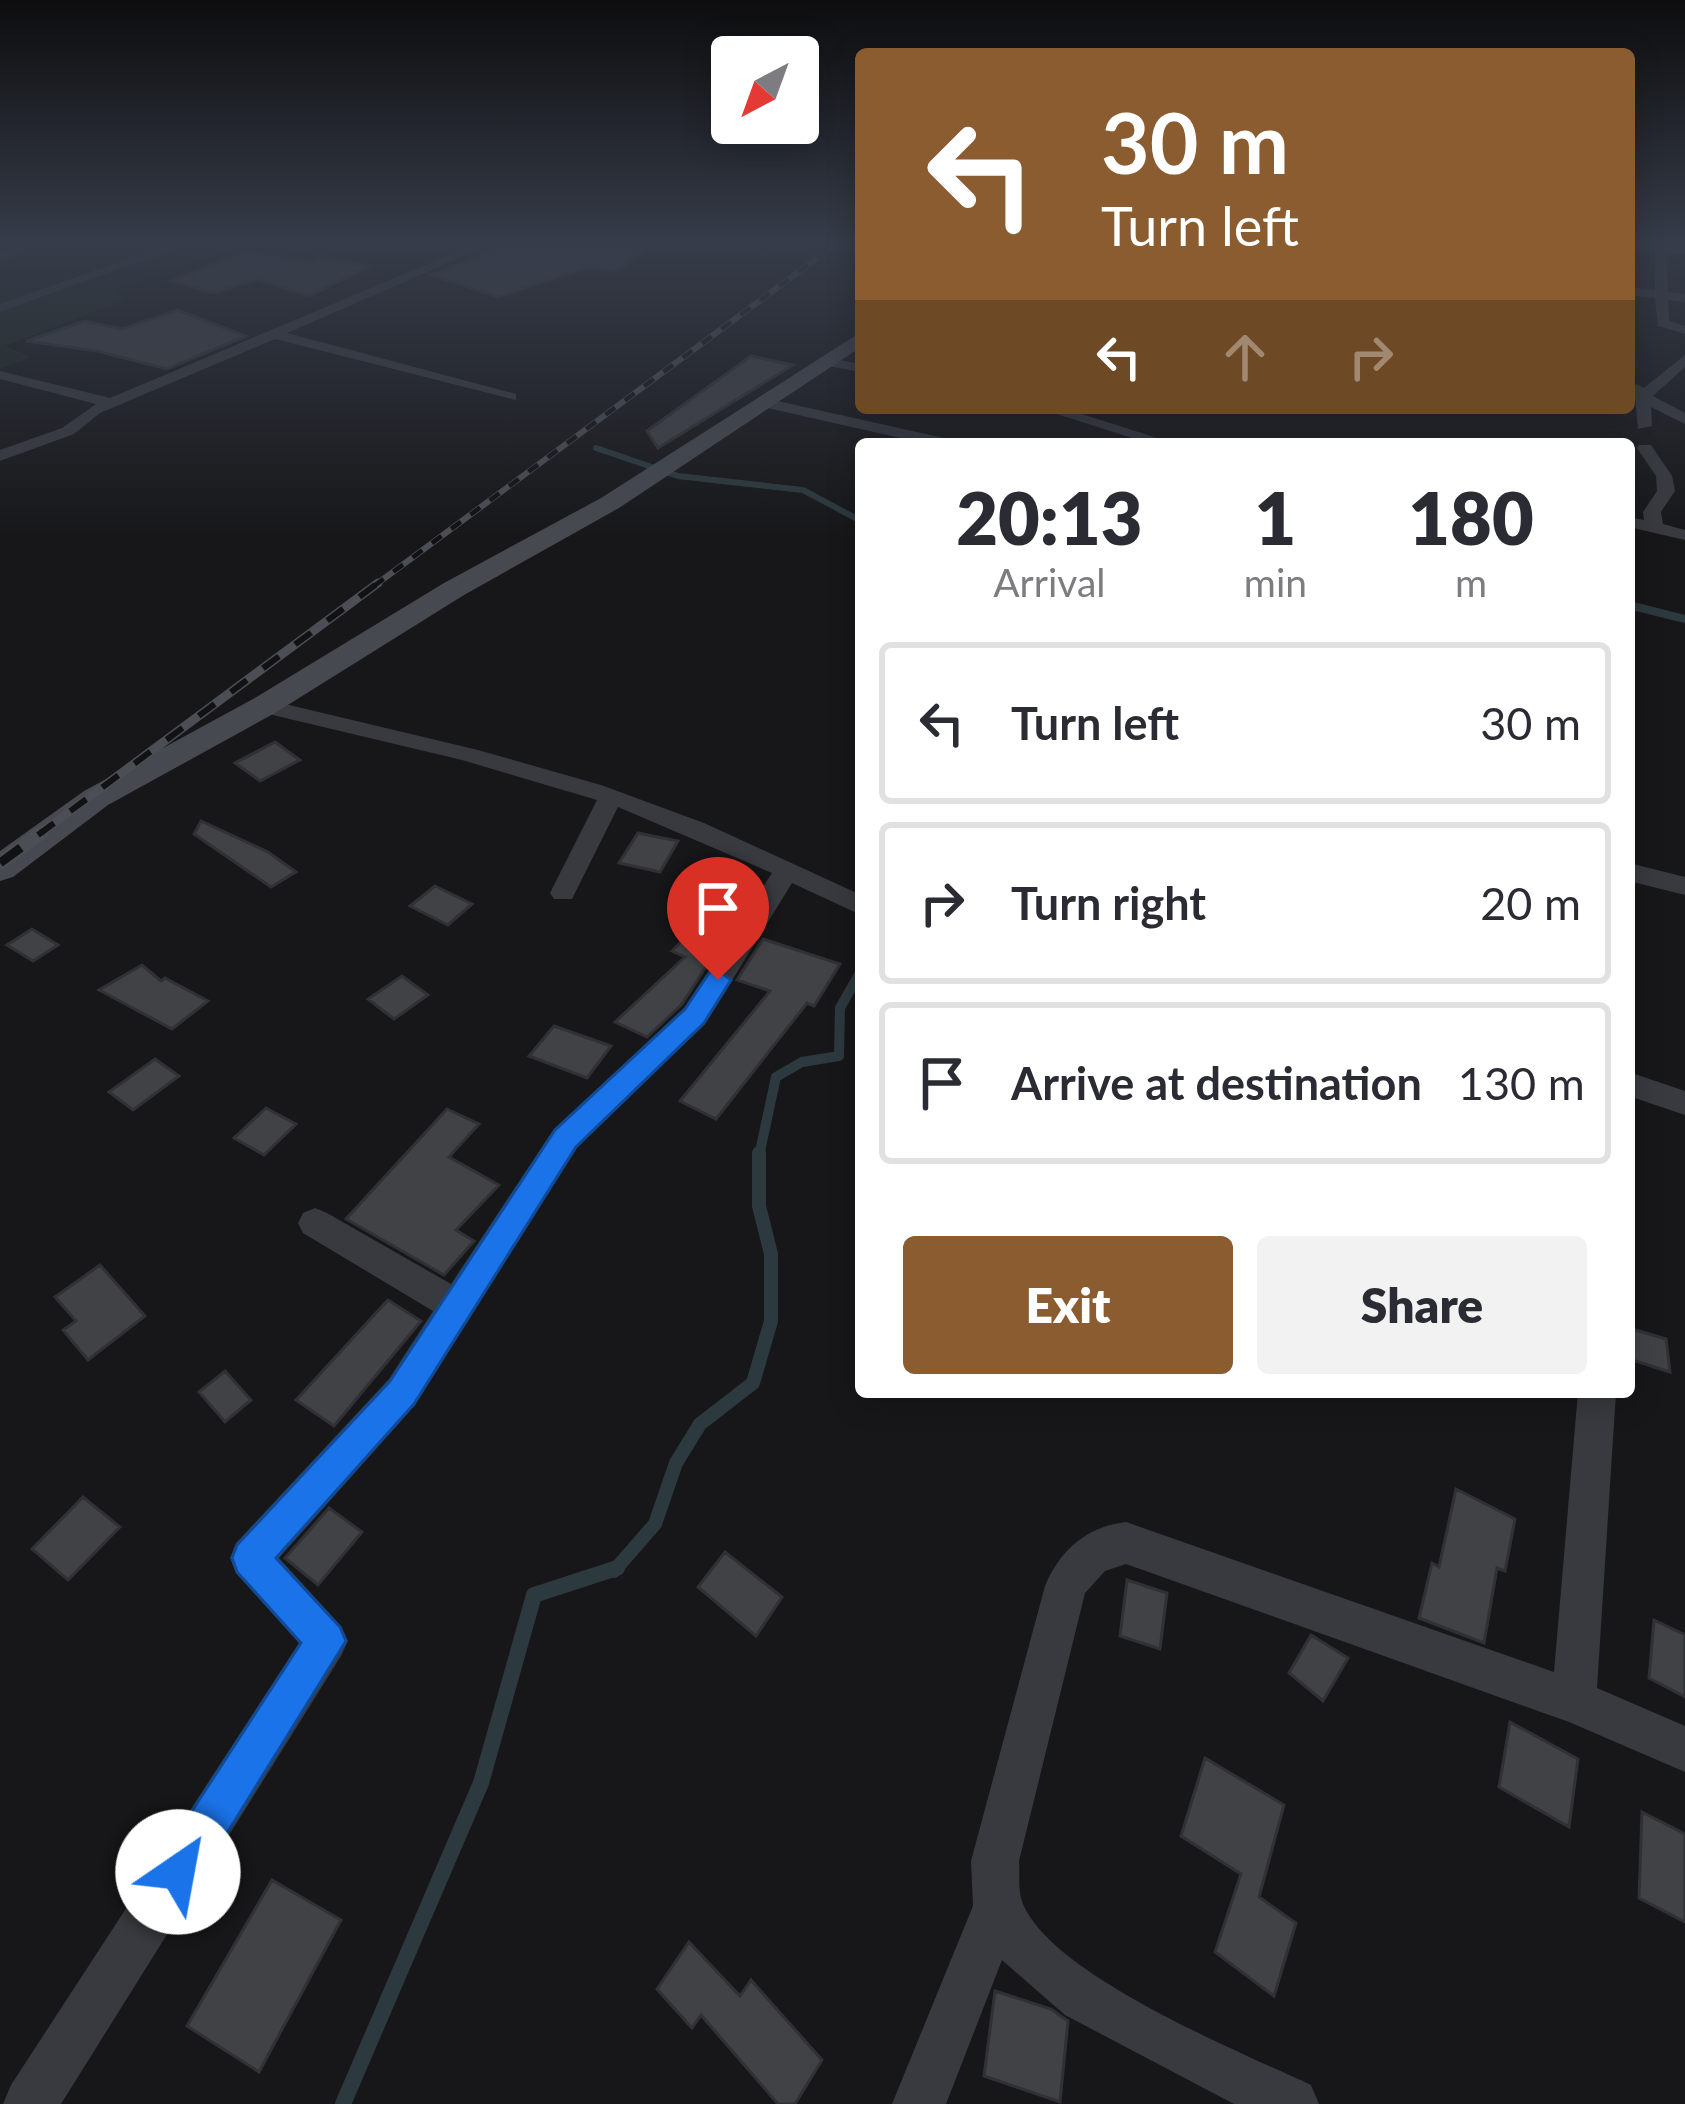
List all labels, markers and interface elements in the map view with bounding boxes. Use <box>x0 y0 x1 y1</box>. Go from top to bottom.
north arrow <box>711 36 819 144</box>
map controls <box>711 36 819 144</box>
text: 30 m <box>1101 91 1289 192</box>
icon: left <box>903 96 1059 252</box>
text: Turn left <box>1101 193 1299 258</box>
icon: left <box>1086 324 1152 390</box>
icon: ahead <box>1212 324 1278 390</box>
icon: right <box>1338 324 1404 390</box>
text: 20:13 <box>956 474 1142 560</box>
text: 1 <box>1255 474 1296 560</box>
text: 180 <box>1408 474 1534 560</box>
text: Arrival <box>993 559 1106 605</box>
text: min <box>1244 559 1307 605</box>
text: m <box>1455 559 1487 605</box>
icon: left <box>909 690 975 756</box>
text: Turn left <box>1011 696 1179 750</box>
text: 30 m <box>1480 696 1581 750</box>
pin <box>667 857 769 980</box>
icon: right <box>909 870 975 936</box>
icon: arrive <box>685 875 751 941</box>
text: Turn right <box>1011 876 1206 930</box>
text: 20 m <box>1480 876 1581 930</box>
icon: arrive <box>909 1050 975 1116</box>
text: Arrive at destination <box>1011 1056 1422 1110</box>
text: 130 m <box>1458 1056 1585 1110</box>
button: Exit <box>903 1236 1233 1374</box>
button: Share <box>1257 1236 1587 1374</box>
position arrow <box>115 1809 241 1935</box>

